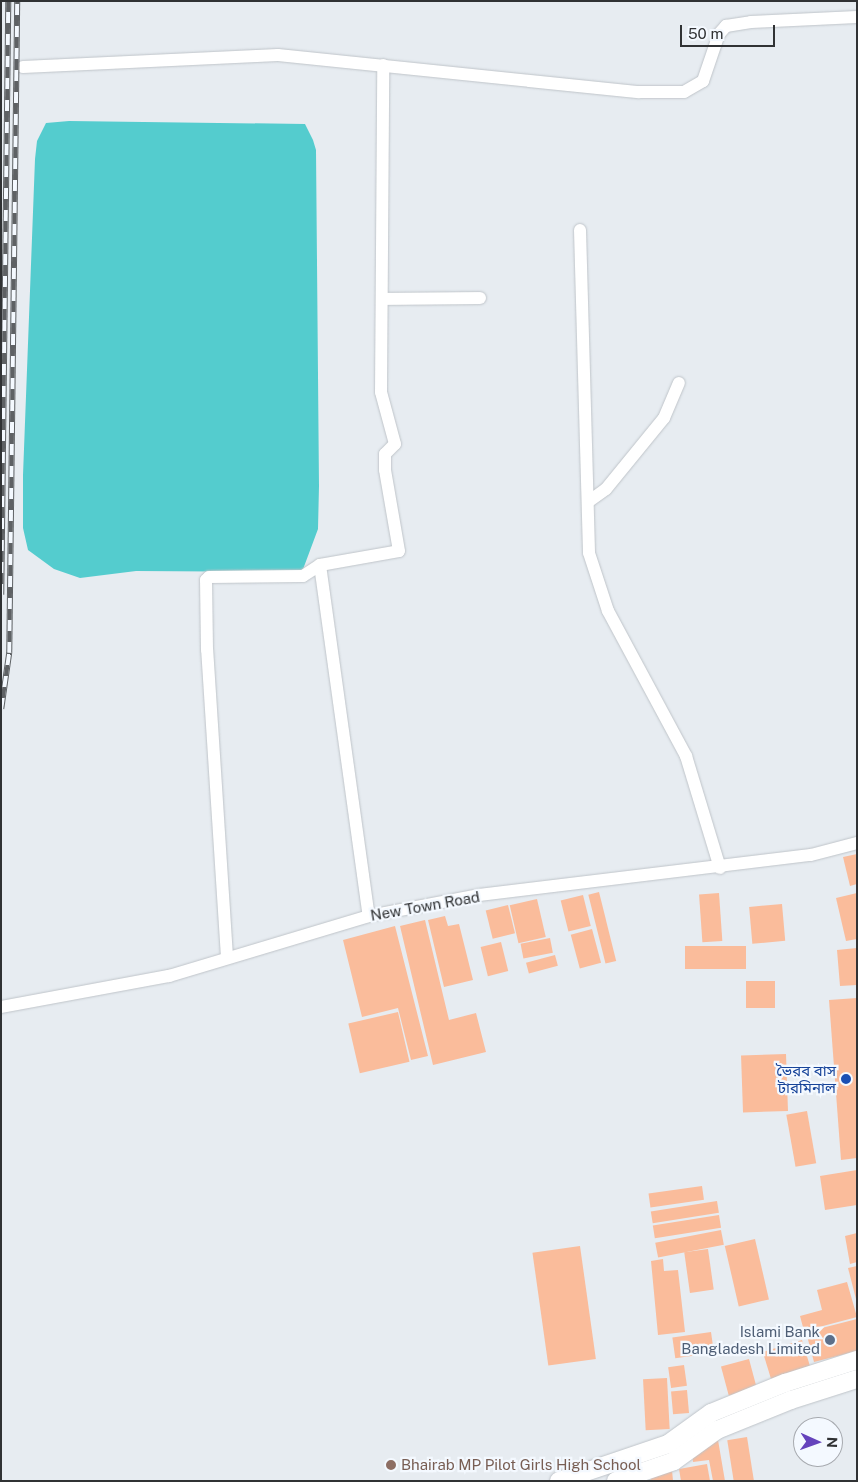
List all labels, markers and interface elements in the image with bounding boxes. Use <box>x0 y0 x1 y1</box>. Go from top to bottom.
scale bar <box>683 15 778 47</box>
text: 50 m <box>688 25 723 42</box>
street label: New Town Road <box>369 888 481 924</box>
place label: ভৈরব বাস টারমিনাল <box>776 1061 836 1096</box>
marker: ভৈরব বাস টারমিনাল <box>840 1073 852 1085</box>
place label: Islami Bank Bangladesh Limited <box>681 1322 820 1357</box>
marker: Islami Bank Bangladesh Limited <box>824 1334 836 1346</box>
north arrow <box>793 1417 843 1467</box>
text: N <box>824 1437 840 1448</box>
place label: Bhairab MP Pilot Girls High School <box>401 1456 641 1474</box>
marker: Bhairab MP Pilot Girls High School <box>385 1459 397 1471</box>

